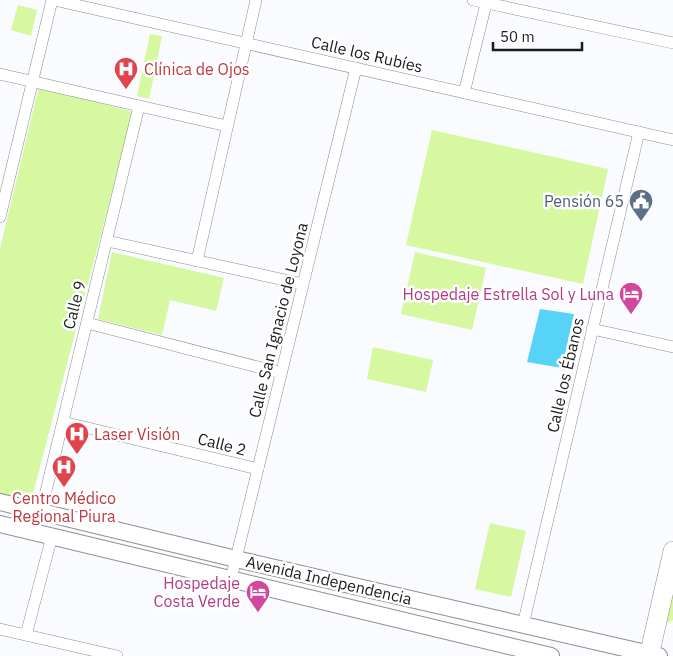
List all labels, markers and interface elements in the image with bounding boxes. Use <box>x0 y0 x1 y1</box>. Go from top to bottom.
scale bar <box>493 20 582 52</box>
text: 50 m <box>500 27 535 46</box>
street label: Calle los Rubíes <box>309 31 425 77</box>
hospital icon: Clínica de Ojos <box>113 56 139 90</box>
place label: Clínica de Ojos <box>144 59 250 79</box>
public building icon: Pensión 65 <box>628 188 654 222</box>
place label: Pensión 65 <box>544 191 624 211</box>
street label: Calle San Ignacio de Loyona <box>244 220 312 420</box>
street label: Calle 9 <box>58 279 90 331</box>
hotel icon: Hospedaje Estrella Sol y Luna <box>618 281 644 315</box>
place label: Hospedaje Estrella Sol y Luna <box>403 284 614 304</box>
street label: Calle los Ébanos <box>541 315 588 435</box>
hospital icon: Laser Visión <box>64 421 90 455</box>
place label: Laser Visión <box>94 424 180 444</box>
street label: Calle 2 <box>196 428 248 460</box>
hospital icon: Centro Médico Regional Piura <box>51 454 77 488</box>
place label: Centro Médico Regional Piura <box>12 488 116 526</box>
street label: Avenida Independencia <box>244 551 414 609</box>
place label: Hospedaje Costa Verde <box>154 573 240 611</box>
hotel icon: Hospedaje Costa Verde <box>245 579 271 613</box>

